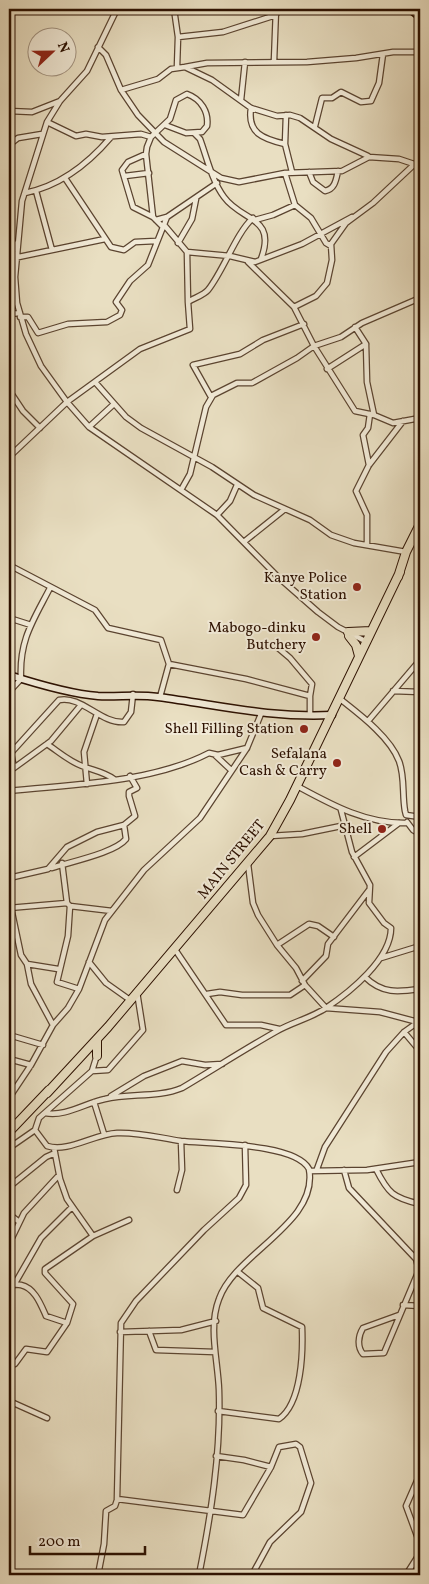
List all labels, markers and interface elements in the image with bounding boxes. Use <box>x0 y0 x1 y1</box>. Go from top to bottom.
north arrow <box>28 28 78 78</box>
text: N <box>52 39 73 56</box>
place label: Kanye Police Station <box>264 568 347 606</box>
marker: Kanye Police Station <box>351 581 363 593</box>
place label: Mabogo-dinku Butchery <box>208 618 306 656</box>
marker: Mabogo-dinku Butchery <box>310 631 322 643</box>
place label: Shell Filling Station <box>165 719 294 740</box>
marker: Shell Filling Station <box>298 723 310 735</box>
place label: Sefalana Cash & Carry <box>239 744 327 782</box>
marker: Sefalana Cash & Carry <box>331 757 343 769</box>
street label: MAIN STREET <box>193 816 271 904</box>
place label: Shell <box>339 819 372 840</box>
marker: Shell <box>376 823 388 835</box>
scale bar <box>30 1524 145 1556</box>
text: 200 m <box>38 1532 81 1553</box>

